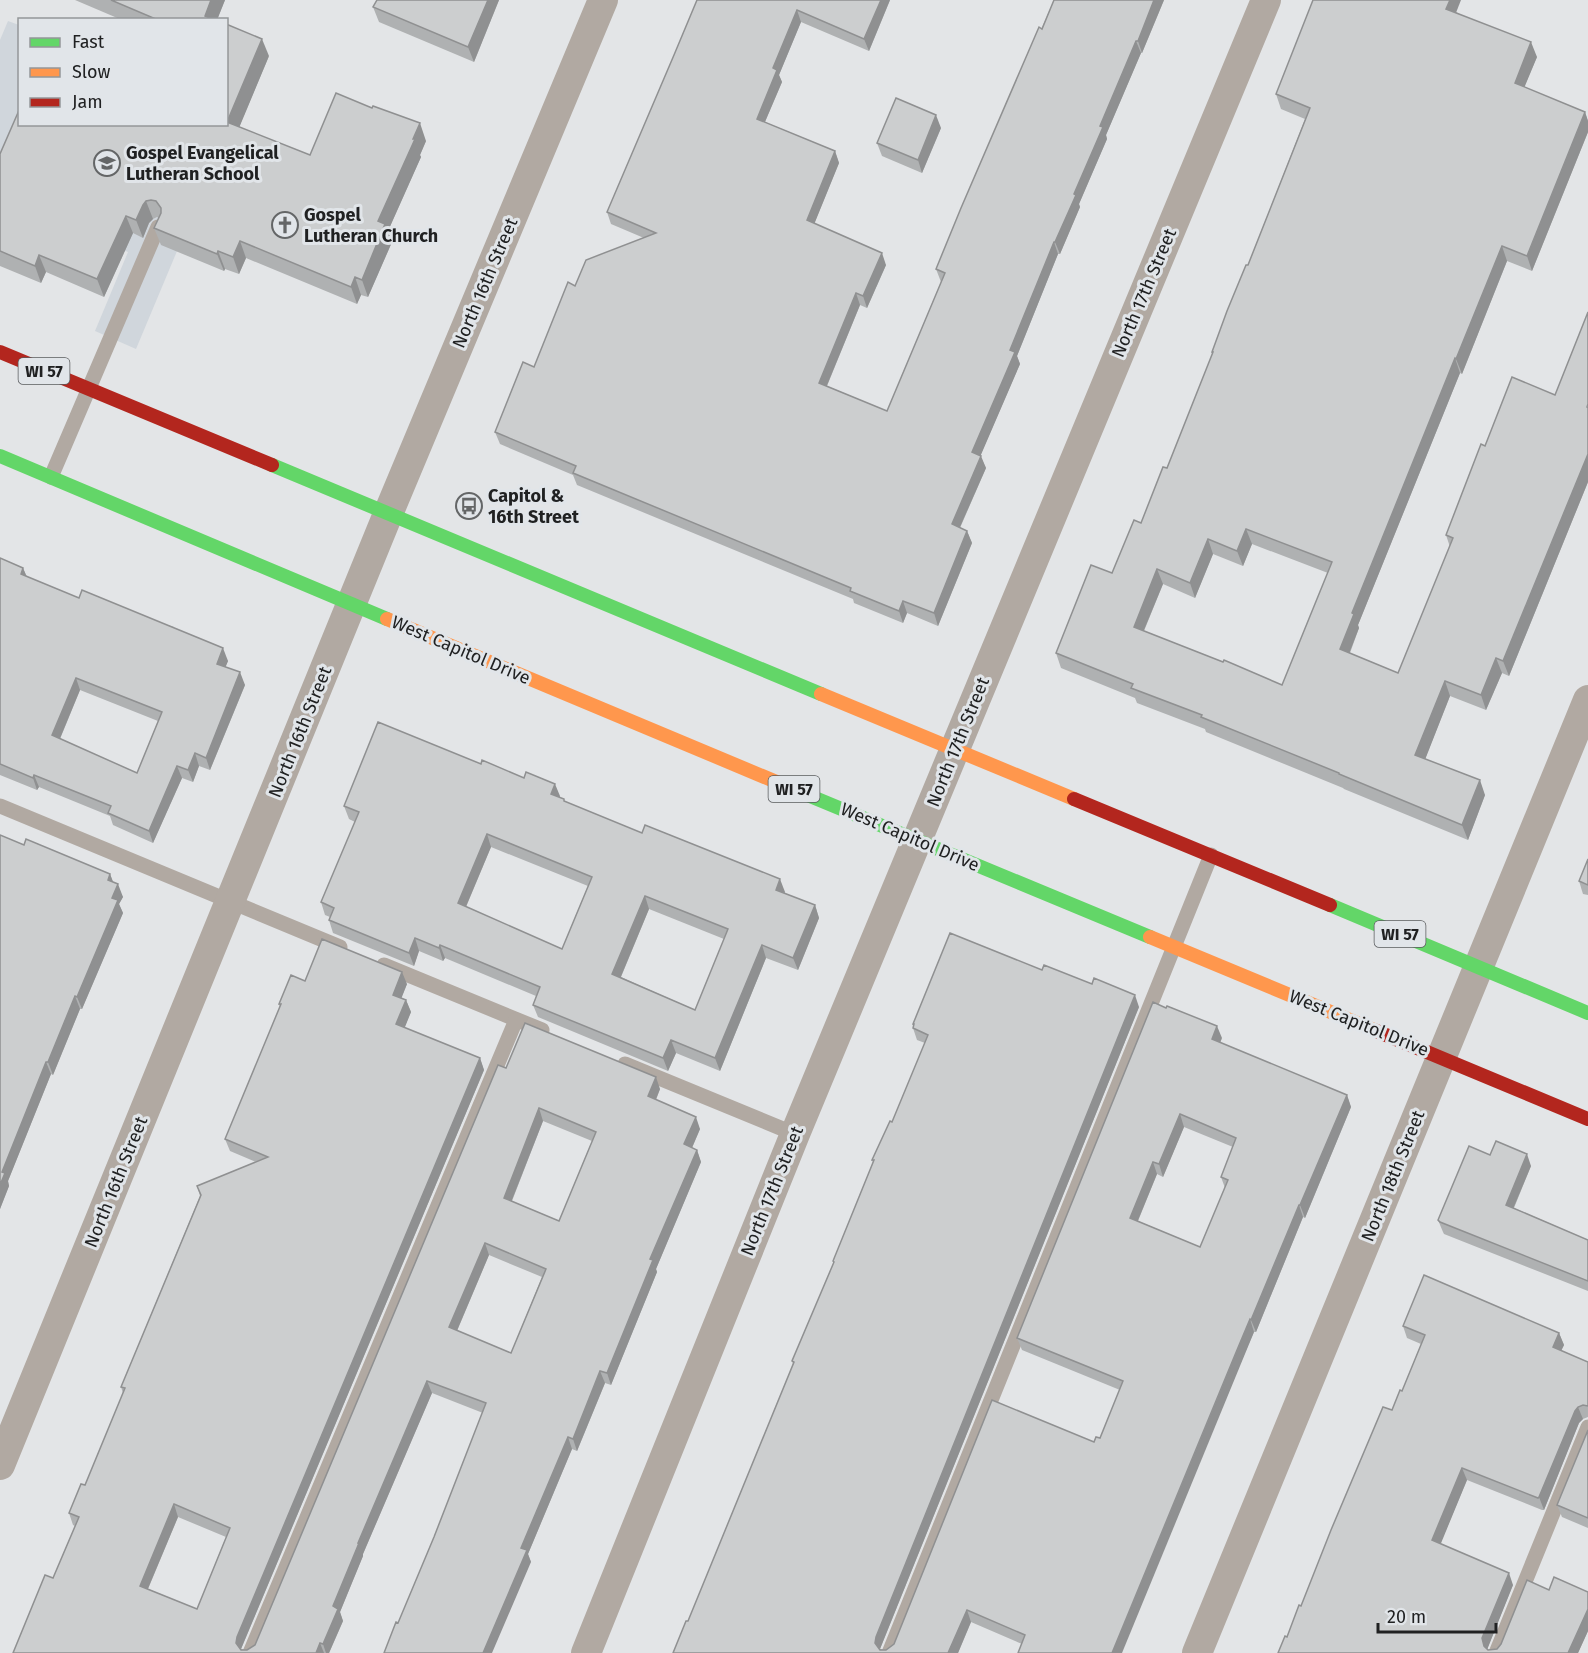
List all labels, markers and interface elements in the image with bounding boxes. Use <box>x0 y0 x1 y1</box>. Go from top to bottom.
legend <box>18 18 228 126</box>
text: Fast <box>72 31 105 53</box>
text: Slow <box>72 61 111 83</box>
text: Jam <box>72 91 103 113</box>
place label: Gospel Evangelical Lutheran School <box>126 142 279 185</box>
school or university icon: Gospel Evangelical Lutheran School <box>92 148 122 178</box>
place label: Gospel Lutheran Church <box>304 204 438 247</box>
church icon: Gospel Lutheran Church <box>270 210 300 240</box>
street label: North 16th Street <box>448 214 523 352</box>
street label: North 17th Street <box>1107 225 1181 361</box>
road number: WI 57 <box>18 358 70 384</box>
place label: Capitol & 16th Street <box>488 485 580 528</box>
bus stop icon: Capitol & 16th Street <box>454 491 484 521</box>
street label: West Capitol Drive <box>388 611 534 689</box>
street label: North 16th Street <box>264 663 337 801</box>
street label: North 17th Street <box>922 673 994 810</box>
road number: WI 57 <box>768 776 820 802</box>
street label: West Capitol Drive <box>837 798 983 876</box>
road number: WI 57 <box>1374 921 1426 947</box>
street label: West Capitol Drive <box>1286 985 1432 1061</box>
street label: North 18th Street <box>1357 1107 1430 1245</box>
street label: North 16th Street <box>80 1113 153 1251</box>
street label: North 17th Street <box>736 1122 808 1259</box>
scale bar <box>1378 1596 1496 1634</box>
text: 20 m <box>1387 1606 1426 1628</box>

